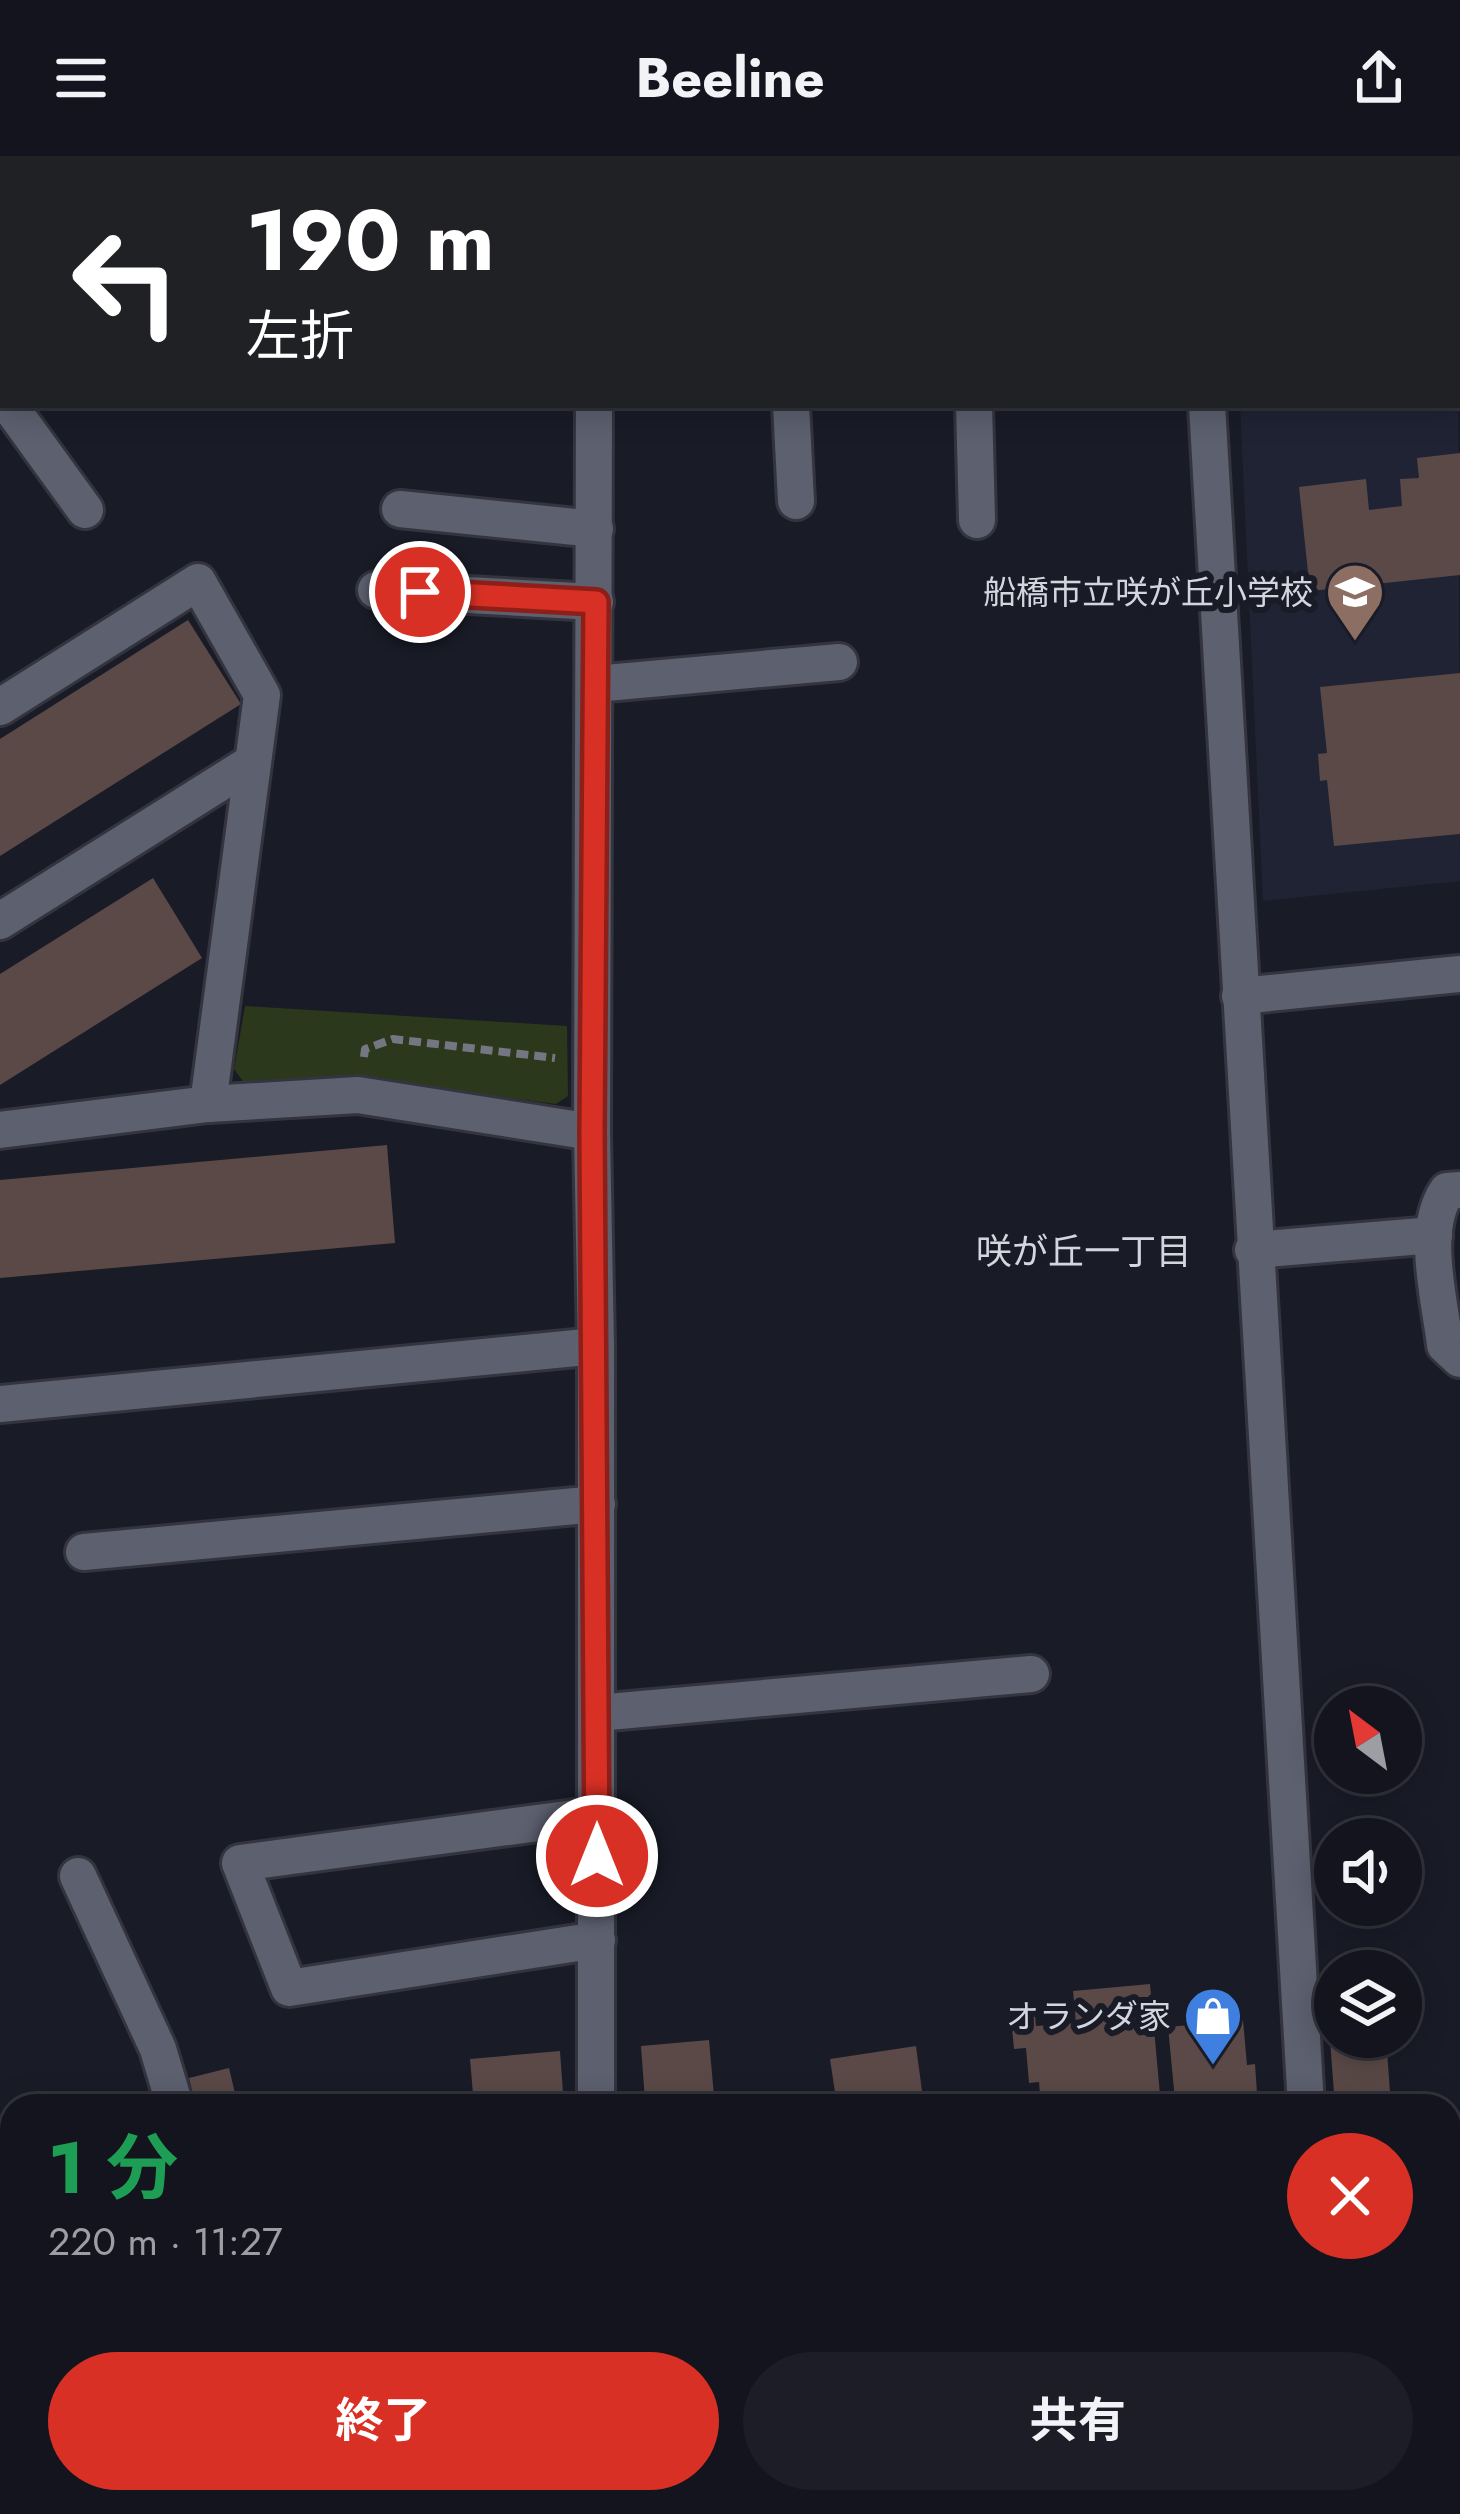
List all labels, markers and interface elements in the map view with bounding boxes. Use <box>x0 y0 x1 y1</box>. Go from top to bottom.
text: Beeline <box>635 39 825 117</box>
icon: menu <box>48 45 114 111</box>
icon: share <box>1346 45 1412 111</box>
text: 190 m <box>246 180 495 302</box>
icon: left <box>48 204 204 360</box>
text: 左折 <box>246 297 354 375</box>
pin <box>369 541 471 643</box>
icon: arrive <box>387 559 453 625</box>
school or university icon: 船橋市立咲が丘小学校 <box>1324 561 1386 643</box>
place label: 船橋市立咲が丘小学校 <box>983 569 1313 616</box>
district label: 咲が丘一丁目 <box>976 1225 1192 1277</box>
north arrow <box>1314 1686 1422 1794</box>
map controls <box>1314 1686 1422 2058</box>
position arrow <box>534 1793 660 1919</box>
button: sound <box>1314 1818 1422 1926</box>
button: layers <box>1314 1950 1422 2058</box>
shop icon: オランダ家 <box>1182 1985 1244 2067</box>
place label: オランダ家 <box>1006 1993 1171 2040</box>
text: 1 分 <box>48 2116 178 2220</box>
button: close <box>1287 2133 1413 2259</box>
text: 220 m · 11:27 <box>48 2213 282 2270</box>
button: 終了 <box>48 2352 719 2490</box>
button: 共有 <box>743 2352 1413 2490</box>

